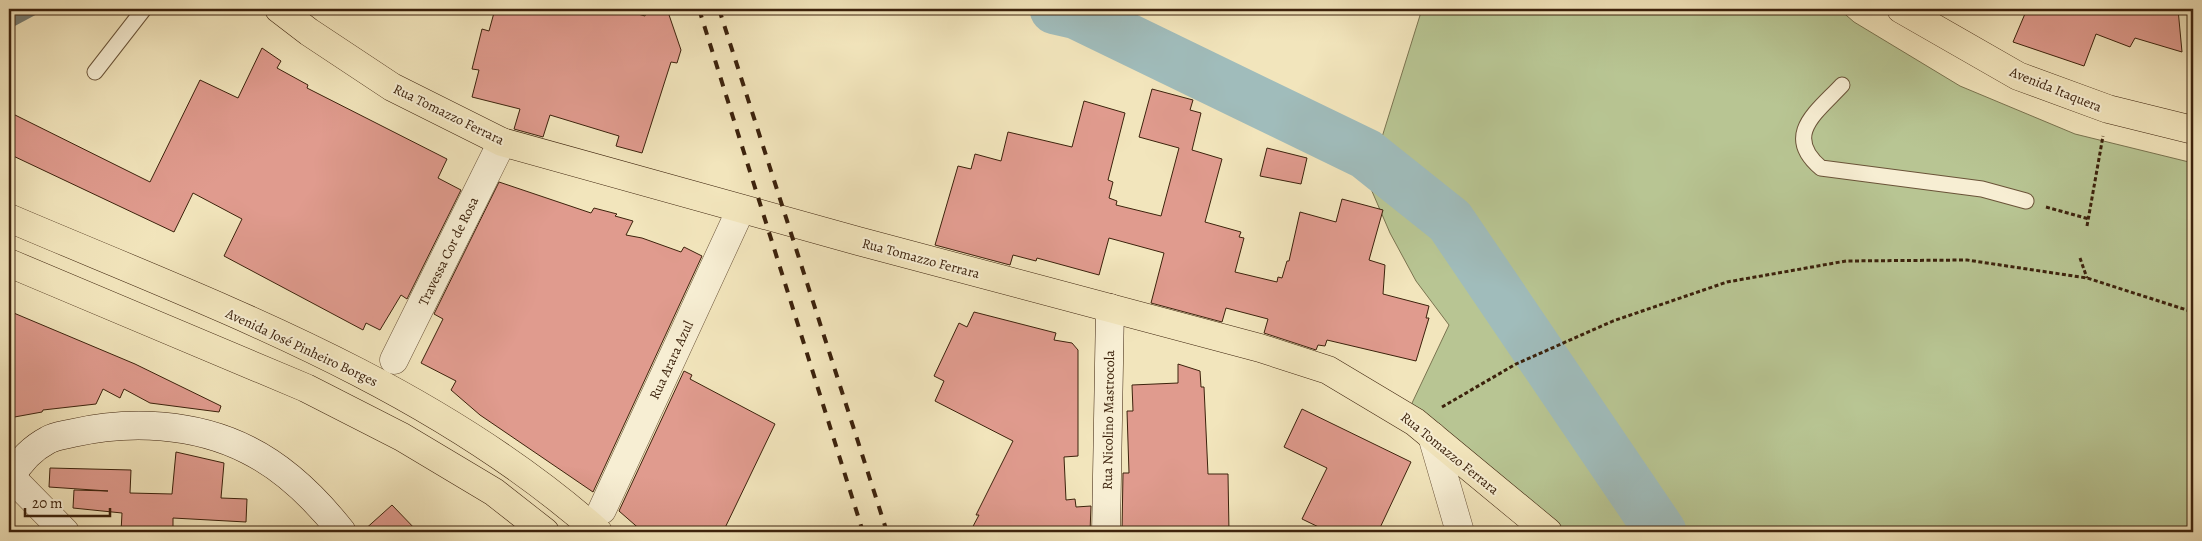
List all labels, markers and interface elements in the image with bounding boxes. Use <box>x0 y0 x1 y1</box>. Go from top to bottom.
street label: Avenida Itaquera <box>2006 62 2105 117</box>
street label: Rua Tomazzo Ferrara <box>390 79 508 150</box>
street label: Travessa Cor de Rosa <box>414 193 483 309</box>
street label: Rua Tomazzo Ferrara <box>860 234 982 283</box>
street label: Avenida José Pinheiro Borges <box>222 303 381 391</box>
street label: Rua Arara Azul <box>645 317 698 403</box>
street label: Rua Nicolino Mastrocola <box>1098 350 1119 490</box>
street label: Rua Tomazzo Ferrara <box>1397 408 1503 499</box>
scale bar <box>25 486 110 518</box>
text: 20 m <box>32 493 63 513</box>

